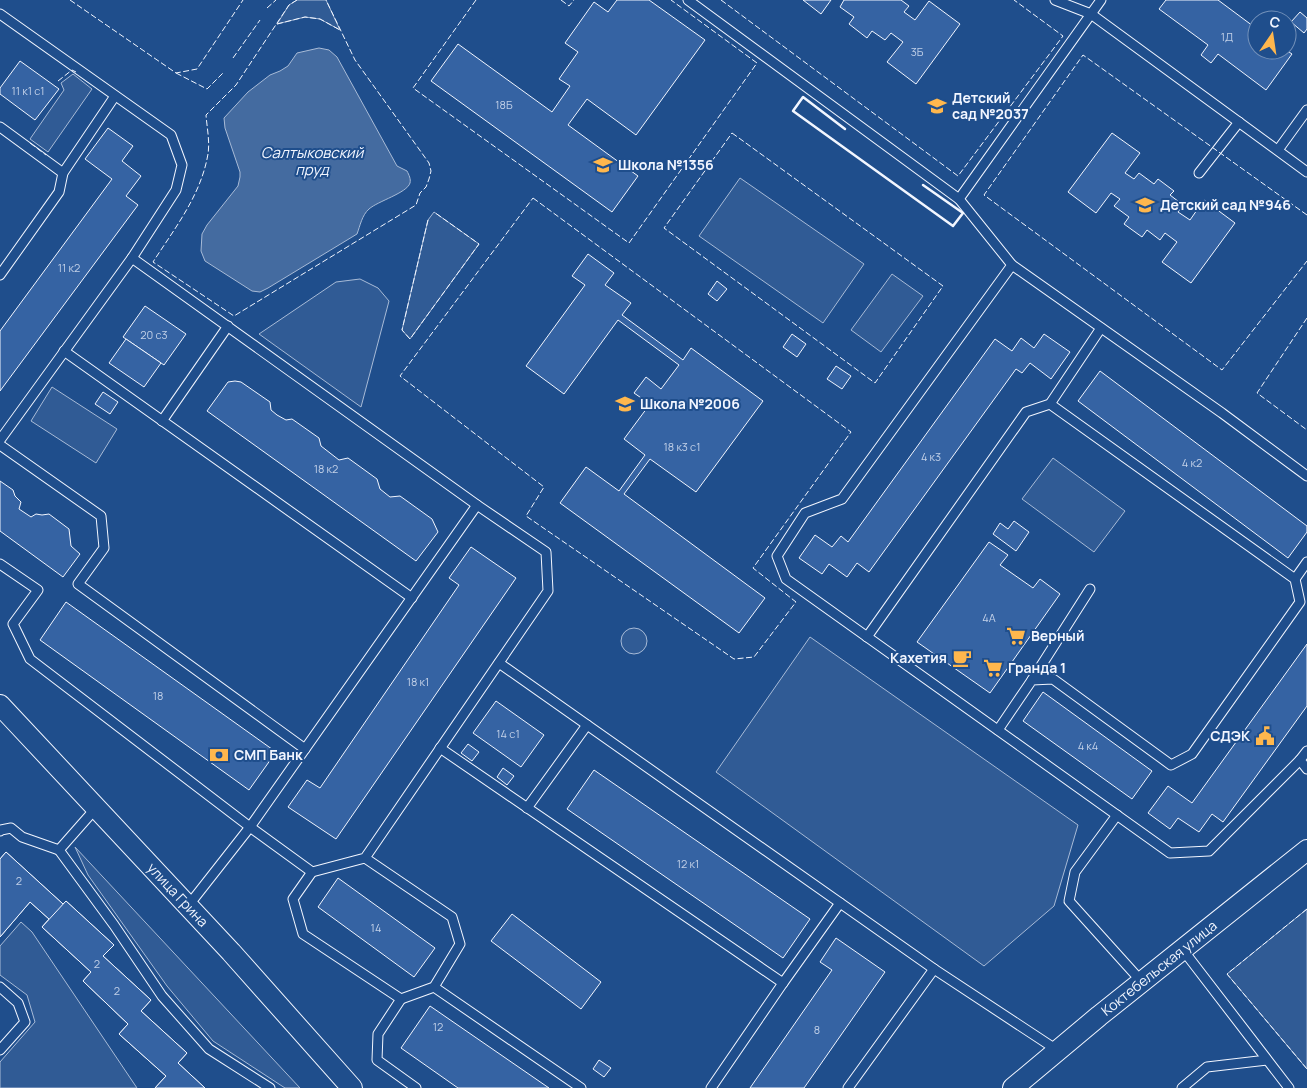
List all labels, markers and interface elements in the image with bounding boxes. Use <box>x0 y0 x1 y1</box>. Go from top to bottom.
north arrow <box>1247 10 1297 60</box>
text: С <box>1268 11 1282 32</box>
house number: 1Д <box>1221 29 1233 44</box>
house number: 3Б <box>911 44 924 59</box>
house number: 11 к1 с1 <box>11 83 45 98</box>
place label: Детский сад №2037 <box>952 88 1029 123</box>
school or university icon: Детский сад №2037 <box>926 95 948 117</box>
house number: 18Б <box>495 97 513 112</box>
water label: Салтыковский пруд <box>261 142 365 180</box>
school or university icon: Школа №1356 <box>592 154 614 176</box>
place label: Школа №1356 <box>618 155 714 174</box>
school or university icon: Детский сад №946 <box>1134 194 1156 216</box>
place label: Детский сад №946 <box>1160 195 1291 214</box>
house number: 11 к2 <box>58 260 80 275</box>
house number: 20 с3 <box>140 327 168 342</box>
school or university icon: Школа №2006 <box>614 393 636 415</box>
place label: Школа №2006 <box>640 394 740 413</box>
house number: 18 к3 с1 <box>664 439 701 454</box>
house number: 4 к3 <box>921 449 941 464</box>
house number: 4 к2 <box>1182 455 1202 470</box>
house number: 18 к2 <box>314 461 338 476</box>
house number: 4А <box>982 610 996 625</box>
supermarket icon: Верный <box>1005 625 1027 647</box>
place label: Верный <box>1031 626 1084 645</box>
cafe icon: Кахетия <box>951 647 973 669</box>
place label: Кахетия <box>890 648 947 667</box>
supermarket icon: Гранда 1 <box>982 657 1004 679</box>
place label: Гранда 1 <box>1008 658 1066 677</box>
house number: 18 к1 <box>407 674 429 689</box>
house number: 18 <box>153 688 163 703</box>
public building icon: СДЭК <box>1254 725 1276 747</box>
house number: 14 с1 <box>496 726 520 741</box>
place label: СДЭК <box>1210 726 1251 745</box>
house number: 4 к4 <box>1078 738 1098 753</box>
bank icon: СМП Банк <box>208 744 230 766</box>
place label: СМП Банк <box>234 745 303 764</box>
house number: 12 к1 <box>677 856 699 871</box>
street label: улица Грина <box>143 858 213 931</box>
house number: 2 <box>16 873 22 888</box>
street label: Коктебельская улица <box>1097 916 1220 1020</box>
house number: 14 <box>371 920 381 935</box>
house number: 2 <box>94 956 100 971</box>
house number: 2 <box>114 983 120 998</box>
house number: 12 <box>433 1019 443 1034</box>
house number: 8 <box>814 1022 820 1037</box>

